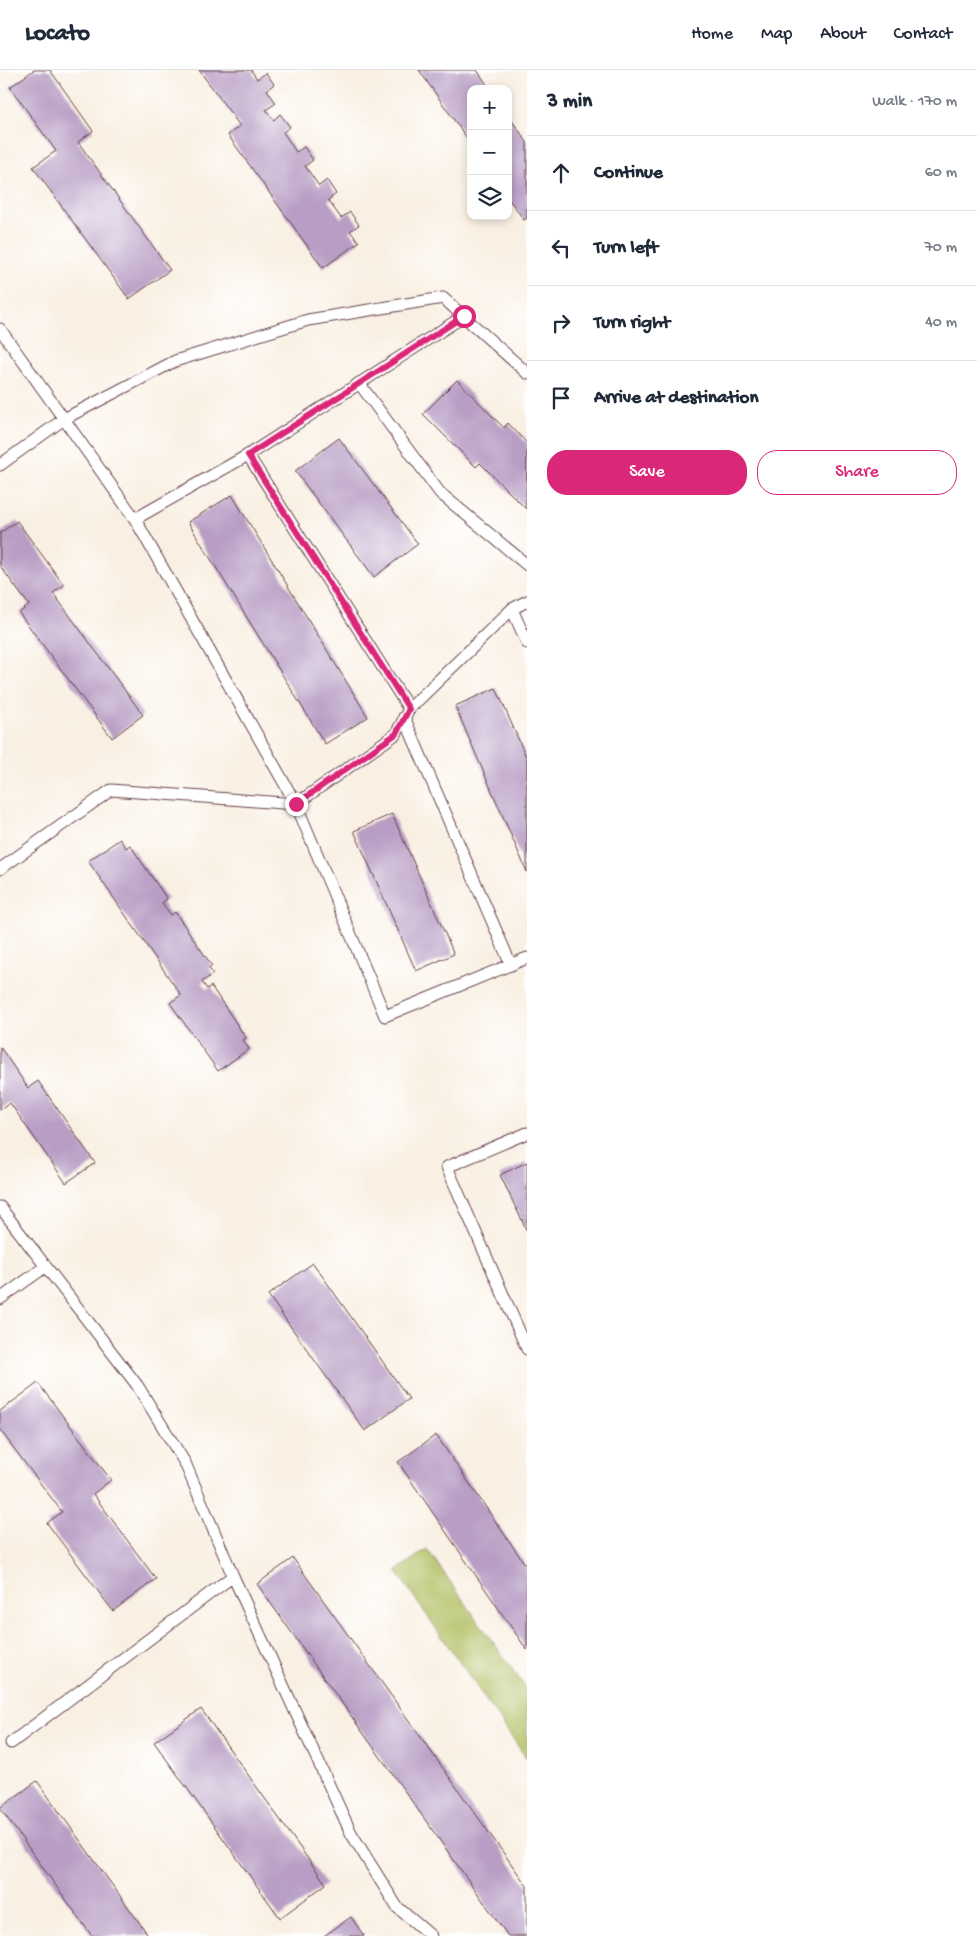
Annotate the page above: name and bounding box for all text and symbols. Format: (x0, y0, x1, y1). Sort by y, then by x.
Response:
text: Locato (25, 20, 90, 49)
text: Home (691, 24, 733, 45)
text: Map (761, 24, 792, 45)
text: About (820, 24, 866, 45)
text: Contact (894, 24, 952, 45)
map controls (467, 85, 512, 220)
button: + (467, 85, 512, 130)
text: 3 min (547, 90, 592, 115)
text: Walk · 170 m (872, 93, 957, 112)
button: − (467, 130, 512, 175)
icon: ahead (547, 159, 575, 187)
text: Continue (594, 162, 663, 185)
text: 60 m (925, 164, 957, 183)
button: layers (467, 175, 512, 220)
icon: left (547, 234, 575, 262)
text: Turn left (594, 237, 658, 260)
text: 70 m (924, 239, 957, 258)
route start (453, 305, 476, 328)
icon: right (547, 309, 575, 337)
text: Turn right (594, 312, 670, 335)
text: 40 m (925, 314, 957, 333)
icon: arrive (547, 384, 575, 412)
text: Arrive at destination (594, 387, 758, 410)
button: Save (547, 450, 747, 495)
button: Share (757, 450, 957, 495)
route end (285, 793, 308, 816)

